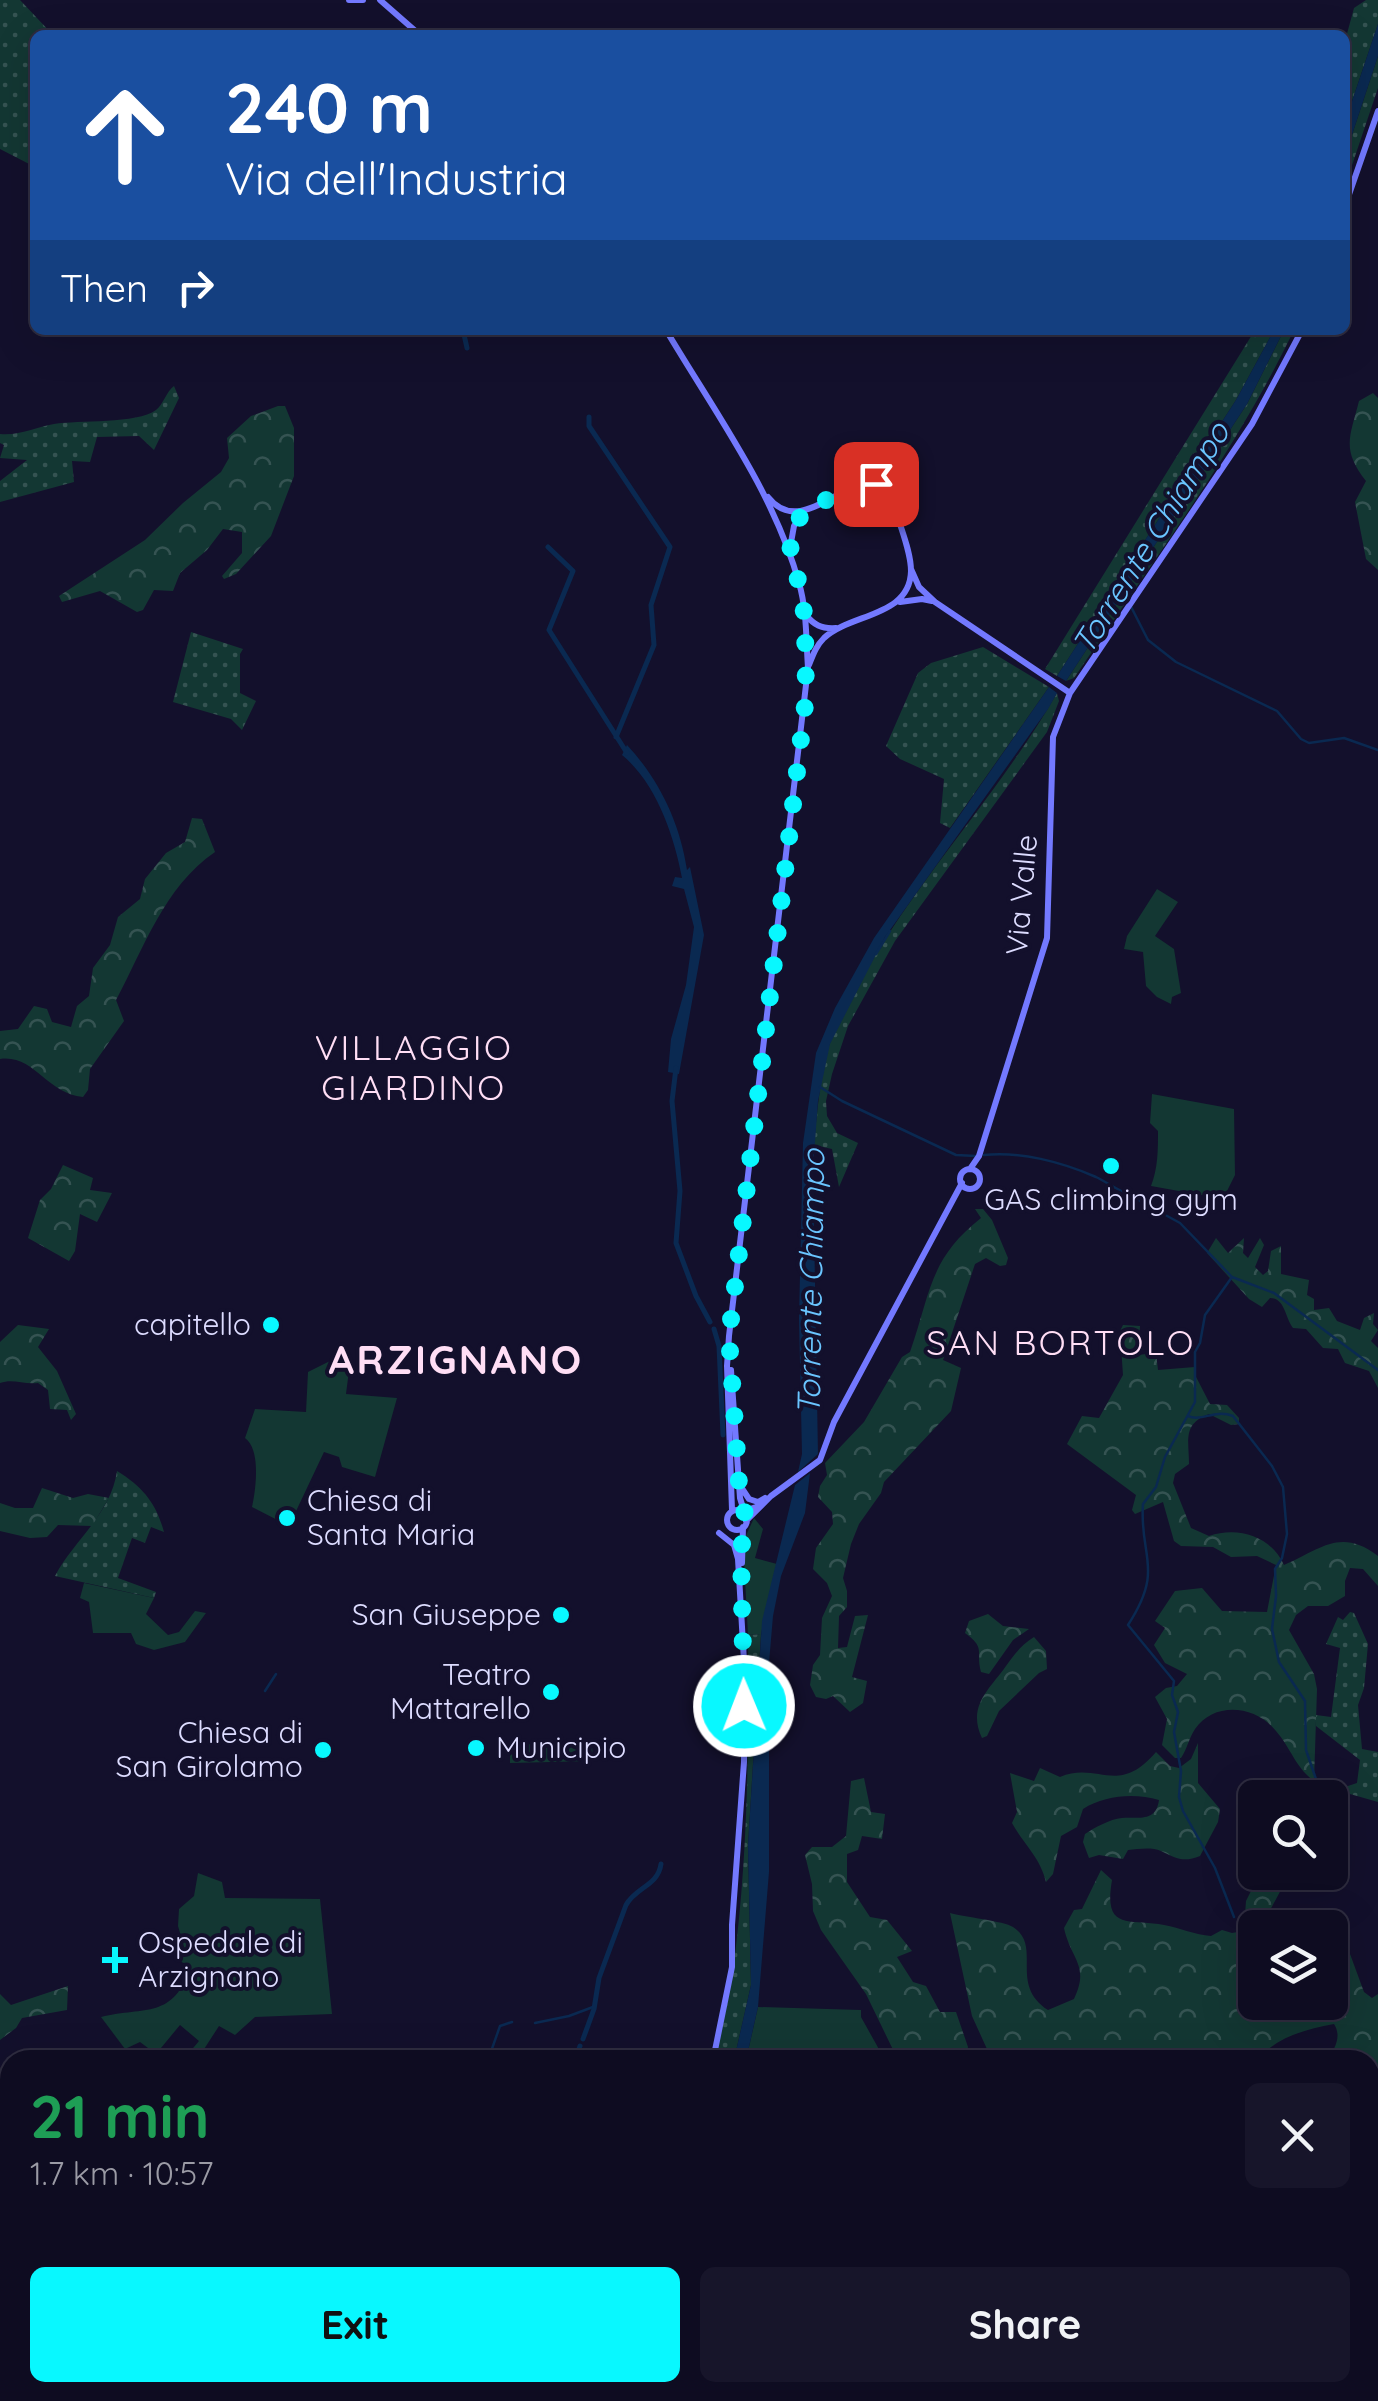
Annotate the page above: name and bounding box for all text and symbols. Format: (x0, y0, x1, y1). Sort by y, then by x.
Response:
text: 240 m (225, 63, 433, 151)
icon: ahead (60, 70, 190, 200)
text: Via dell'Industria (225, 150, 568, 206)
icon: right (168, 260, 223, 315)
text: Then (60, 264, 148, 312)
water label: Torrente Chiampo (1063, 413, 1238, 661)
pin (834, 442, 919, 527)
icon: arrive (849, 457, 904, 512)
street label: Via Valle (997, 833, 1045, 957)
district label: VILLAGGIO GIARDINO (315, 1025, 513, 1109)
water label: Torrente Chiampo (788, 1147, 832, 1415)
marker: GAS climbing gym (1100, 1155, 1122, 1177)
place label: GAS climbing gym (984, 1180, 1238, 1218)
place label: capitello (134, 1305, 251, 1343)
marker: capitello (260, 1314, 282, 1336)
district label: SAN BORTOLO (926, 1320, 1196, 1364)
district label: ARZIGNANO (328, 1334, 584, 1384)
place label: Chiesa di Santa Maria (307, 1481, 475, 1553)
marker: Chiesa di Santa Maria (276, 1507, 298, 1529)
place label: San Giuseppe (352, 1595, 541, 1633)
marker: San Giuseppe (550, 1604, 572, 1626)
position arrow (692, 1654, 796, 1758)
place label: Teatro Mattarello (390, 1655, 531, 1727)
marker: Teatro Mattarello (540, 1681, 562, 1703)
place label: Chiesa di San Girolamo (116, 1713, 303, 1785)
place label: Municipio (496, 1728, 626, 1766)
marker: Municipio (465, 1737, 487, 1759)
marker: Chiesa di San Girolamo (312, 1739, 334, 1761)
map controls (1238, 1780, 1348, 2020)
button: search (1238, 1780, 1348, 1890)
button: layers (1238, 1910, 1348, 2020)
place label: Ospedale di Arzignano (138, 1923, 303, 1995)
marker: Ospedale di Arzignano (102, 1947, 128, 1973)
text: 21 min (30, 2078, 210, 2153)
button: close (1245, 2083, 1350, 2188)
text: 1.7 km · 10:57 (30, 2153, 214, 2193)
button: Exit (30, 2267, 680, 2382)
button: Share (700, 2267, 1350, 2382)

